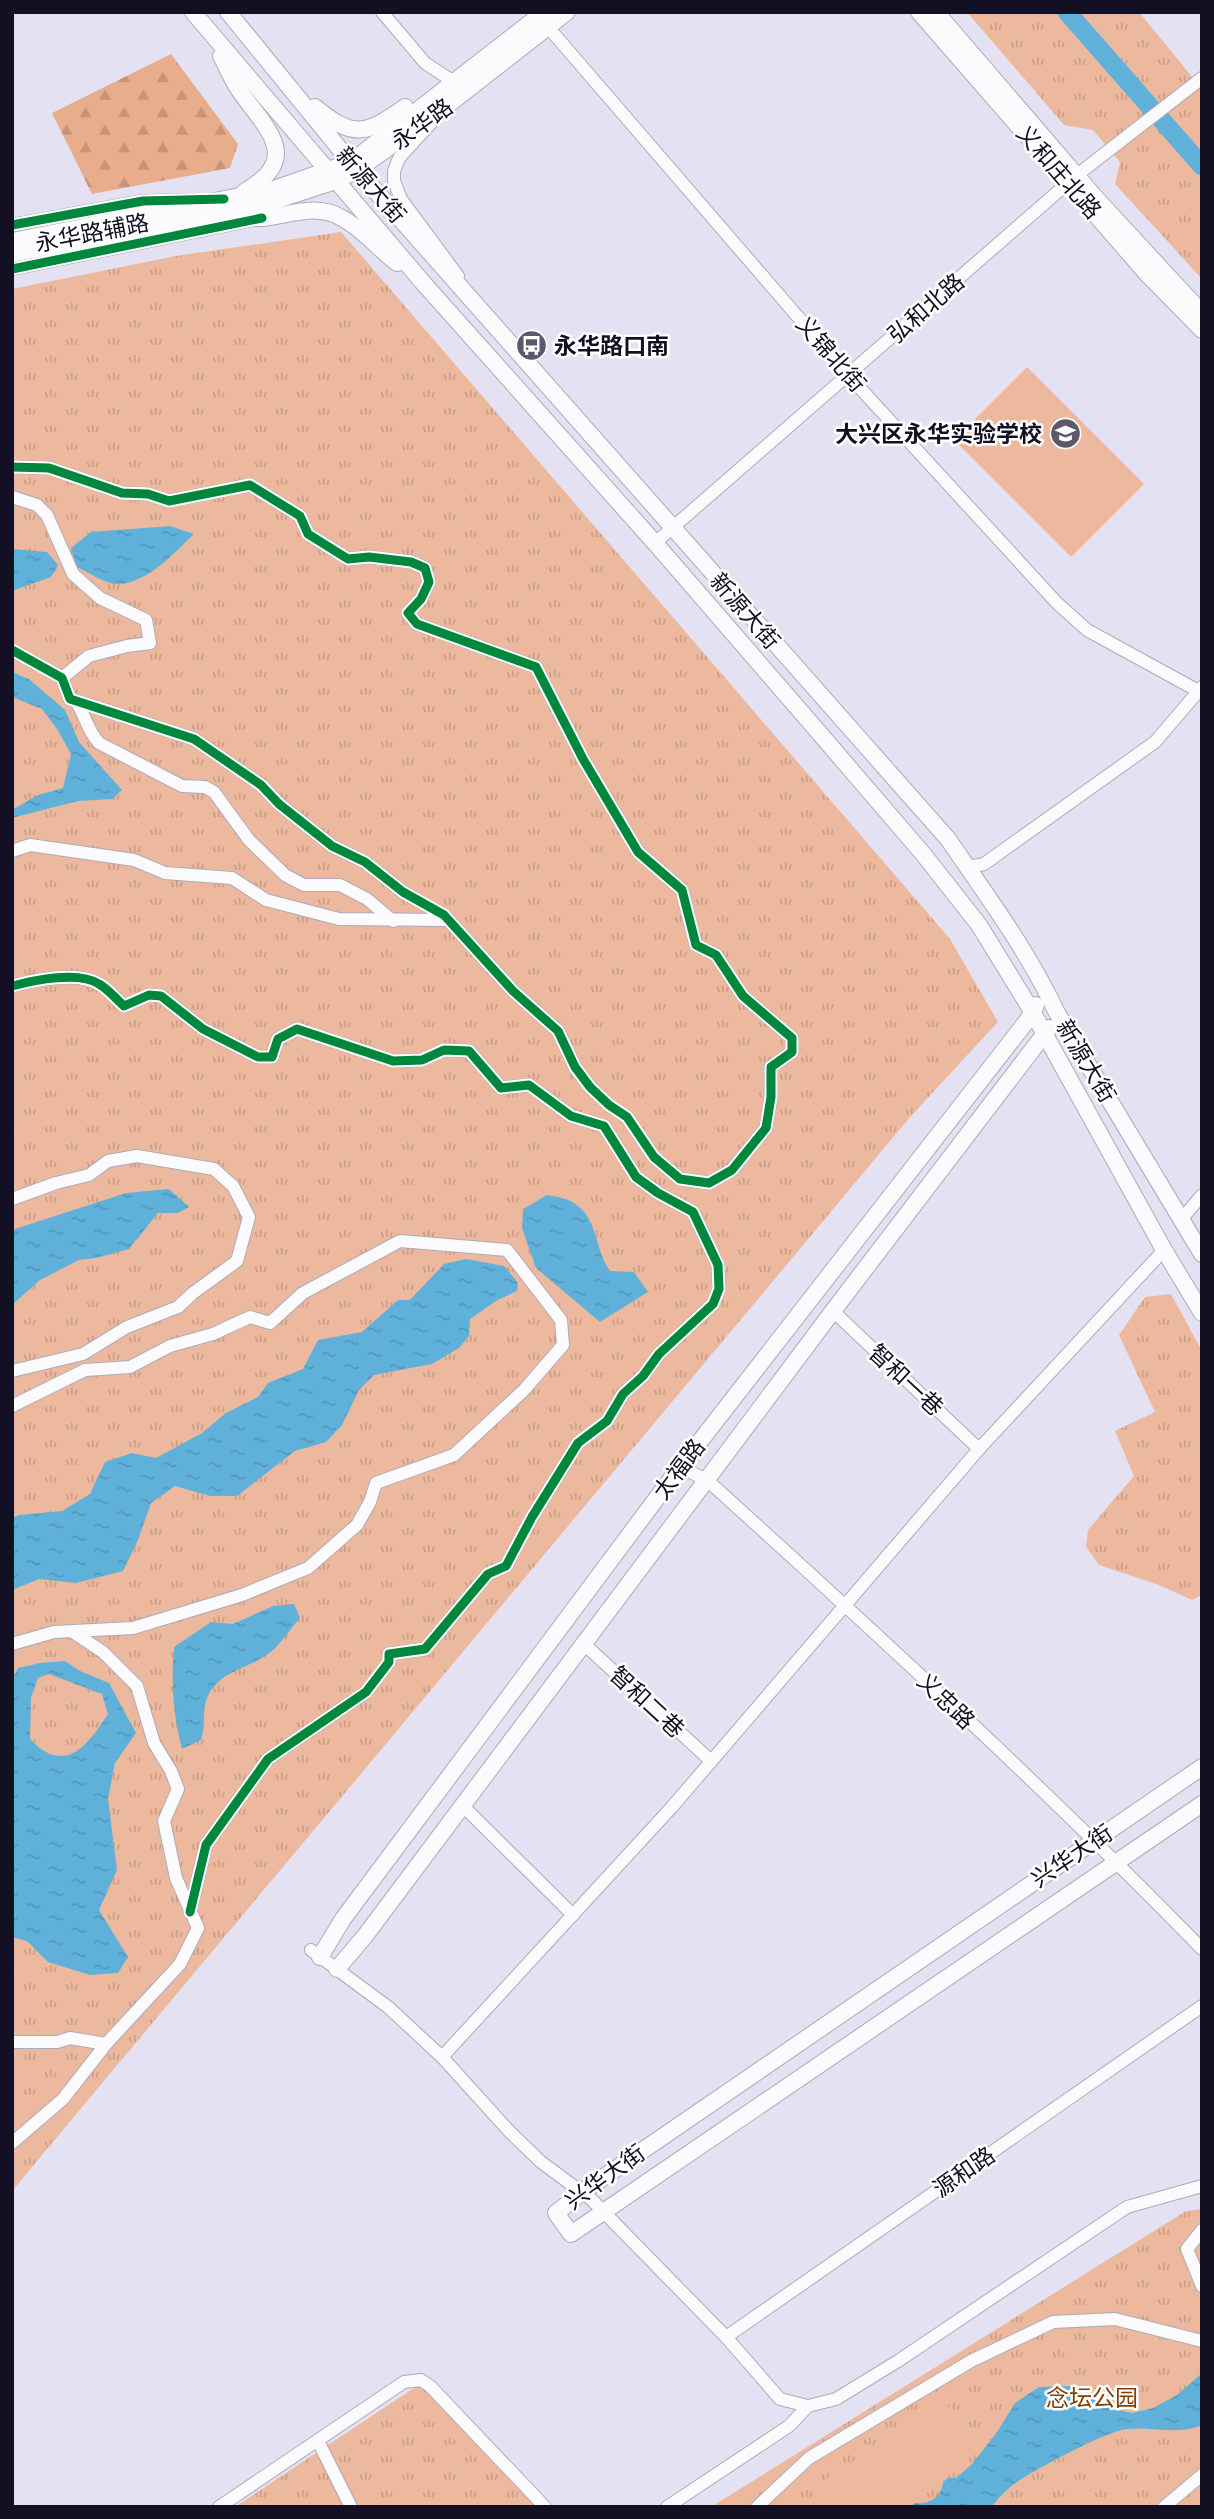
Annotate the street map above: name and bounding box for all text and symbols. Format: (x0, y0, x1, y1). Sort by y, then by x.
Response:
street label: 永华路 (385, 92, 459, 157)
street label: 义和庄北路 (1009, 119, 1108, 226)
street label: 新源大街 (329, 140, 412, 230)
street label: 永华路辅路 (33, 207, 151, 260)
street label: 弘和北路 (881, 267, 971, 350)
street label: 义锦北街 (789, 309, 872, 399)
bus stop icon: 永华路口南 (514, 329, 548, 363)
place label: 永华路口南 (554, 331, 669, 362)
school or university icon: 大兴区永华实验学校 (1048, 417, 1082, 451)
place label: 大兴区永华实验学校 (835, 419, 1042, 450)
street label: 新源大街 (703, 566, 786, 656)
street label: 新源大街 (1049, 1014, 1123, 1109)
street label: 智和一巷 (861, 1338, 950, 1423)
street label: 太福路 (646, 1432, 713, 1506)
street label: 智和二巷 (602, 1660, 691, 1745)
street label: 义忠路 (910, 1666, 981, 1736)
street label: 兴华大街 (1025, 1818, 1119, 1895)
street label: 兴华大街 (559, 2138, 652, 2217)
street label: 源和路 (927, 2140, 1001, 2205)
park label: 念坛公园 (1046, 2383, 1138, 2414)

